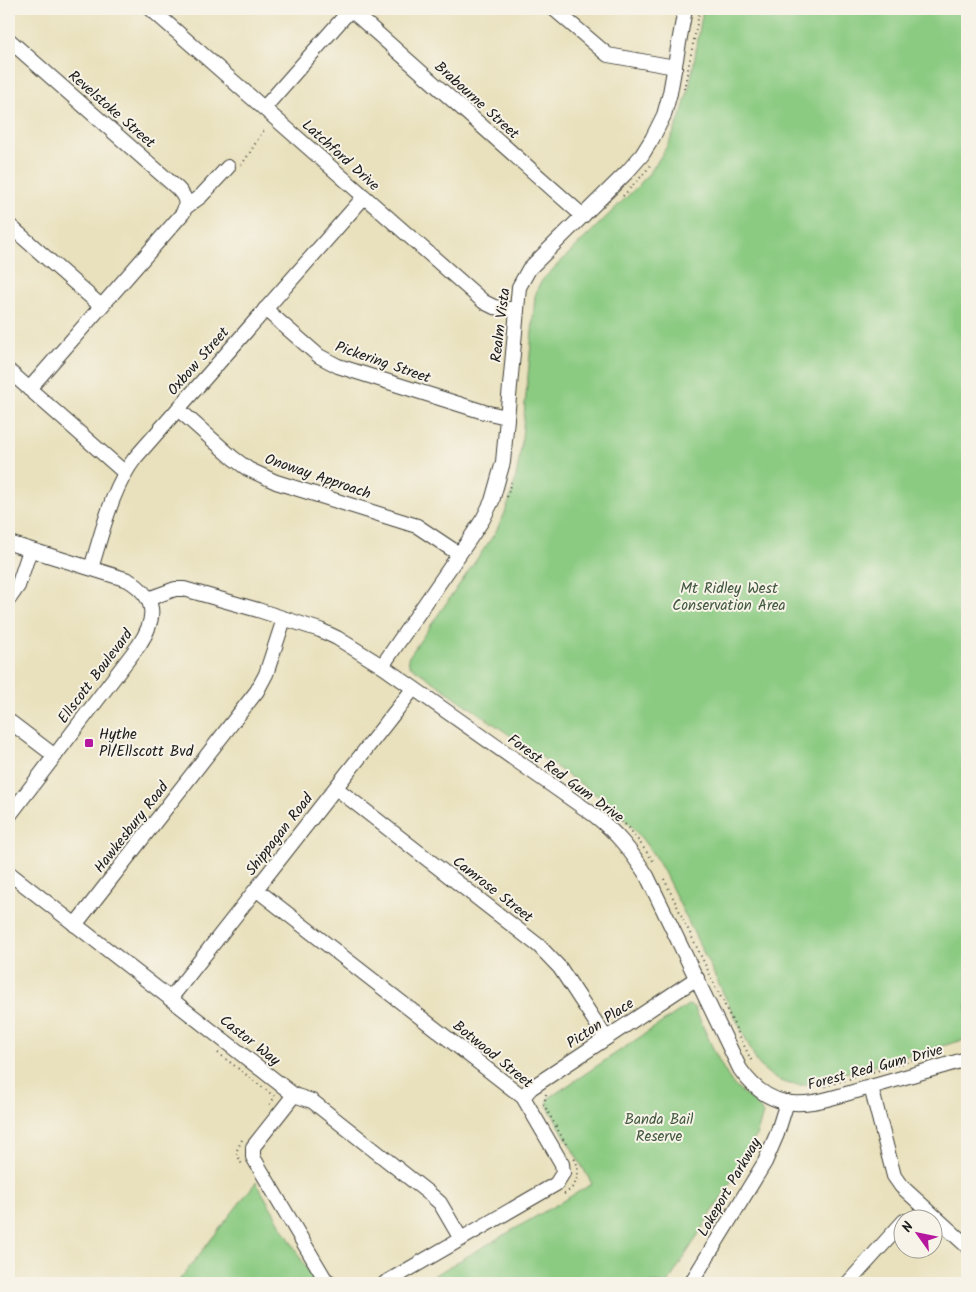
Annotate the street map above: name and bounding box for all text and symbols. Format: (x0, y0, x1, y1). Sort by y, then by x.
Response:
street label: Brabourne Street (428, 56, 524, 146)
street label: Revelstoke Street (62, 65, 161, 155)
street label: Latchford Drive (296, 114, 385, 198)
street label: Realm Vista (485, 286, 517, 364)
street label: Oxbow Street (162, 322, 236, 401)
street label: Pickering Street (332, 335, 434, 391)
street label: Onoway Approach (261, 448, 374, 506)
park label: Mt Ridley West Conservation Area (672, 577, 786, 618)
street label: Ellscott Boulevard (52, 624, 140, 729)
place label: Hythe Pl/Ellscott Bvd (99, 723, 194, 764)
street label: Forest Red Gum Drive (502, 728, 629, 830)
marker: Hythe Pl/Ellscott Bvd (83, 737, 95, 749)
street label: Hawkesbury Road (88, 776, 176, 879)
street label: Shippagan Road (240, 788, 320, 881)
street label: Camrose Street (447, 850, 538, 929)
street label: Picton Place (562, 992, 640, 1055)
street label: Castor Way (214, 1009, 286, 1073)
street label: Botwood Street (447, 1015, 538, 1095)
street label: Forest Red Gum Drive (805, 1038, 946, 1098)
park label: Banda Bail Reserve (625, 1108, 694, 1149)
street label: Lokeport Parkway (692, 1133, 768, 1242)
north arrow (894, 1210, 944, 1260)
text: N (896, 1218, 920, 1237)

